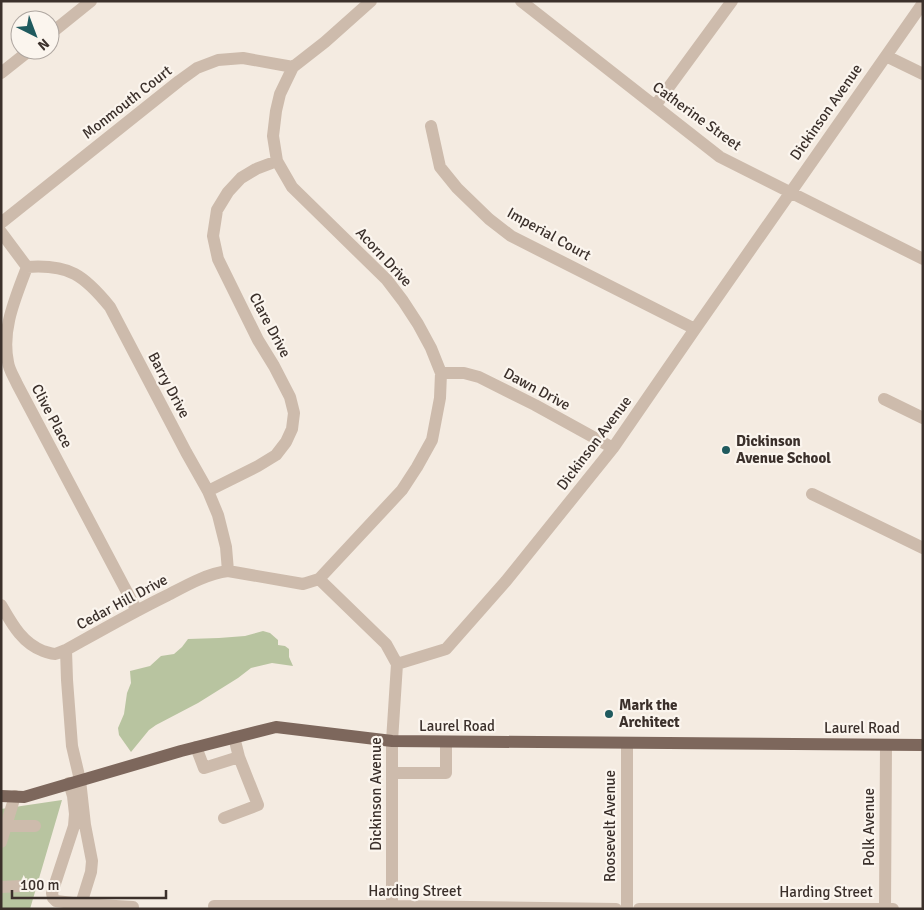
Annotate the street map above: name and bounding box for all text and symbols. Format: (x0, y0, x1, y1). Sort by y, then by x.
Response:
north arrow (10, 10, 60, 60)
text: N (34, 35, 53, 54)
street label: Dickinson Avenue (786, 60, 866, 164)
street label: Monmouth Court (79, 61, 175, 143)
street label: Catherine Street (649, 78, 745, 154)
street label: Imperial Court (504, 204, 594, 264)
street label: Acorn Drive (352, 224, 416, 290)
street label: Clare Drive (245, 290, 295, 360)
street label: Barry Drive (144, 349, 194, 421)
street label: Dawn Drive (501, 364, 573, 414)
street label: Clive Place (28, 381, 76, 451)
street label: Dickinson Avenue (553, 392, 635, 494)
place label: Dickinson Avenue School (736, 432, 831, 467)
marker: Dickinson Avenue School (720, 444, 732, 456)
street label: Cedar Hill Drive (73, 570, 171, 634)
place label: Mark the Architect (619, 696, 680, 731)
marker: Mark the Architect (603, 708, 615, 720)
street label: Laurel Road (419, 717, 495, 735)
street label: Laurel Road (824, 719, 900, 737)
street label: Dickinson Avenue (367, 737, 385, 851)
street label: Roosevelt Avenue (601, 770, 619, 882)
street label: Polk Avenue (860, 788, 878, 866)
scale bar (12, 868, 166, 900)
text: 100 m (20, 876, 60, 894)
street label: Harding Street (368, 882, 462, 900)
street label: Harding Street (779, 883, 873, 901)

